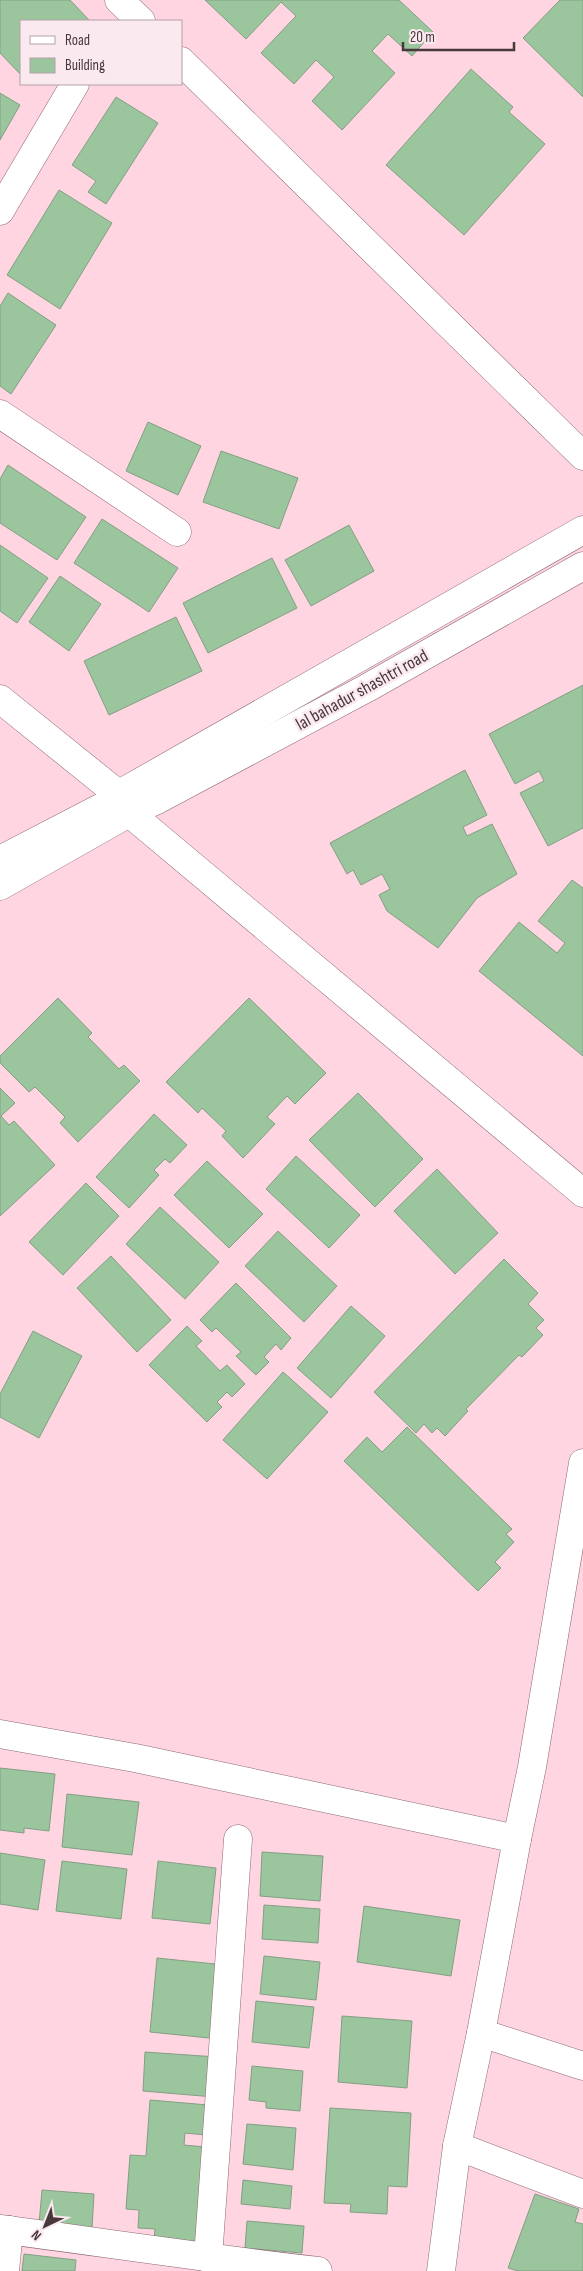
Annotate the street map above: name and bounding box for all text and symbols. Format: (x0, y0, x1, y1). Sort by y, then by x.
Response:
legend (20, 20, 182, 85)
scale bar (403, 20, 514, 52)
text: 20 m (410, 28, 435, 47)
text: Road (65, 31, 90, 50)
text: Building (65, 56, 105, 75)
street label: lal bahadur shashtri road (292, 645, 432, 735)
north arrow (20, 2201, 70, 2251)
text: N (28, 2226, 45, 2244)

